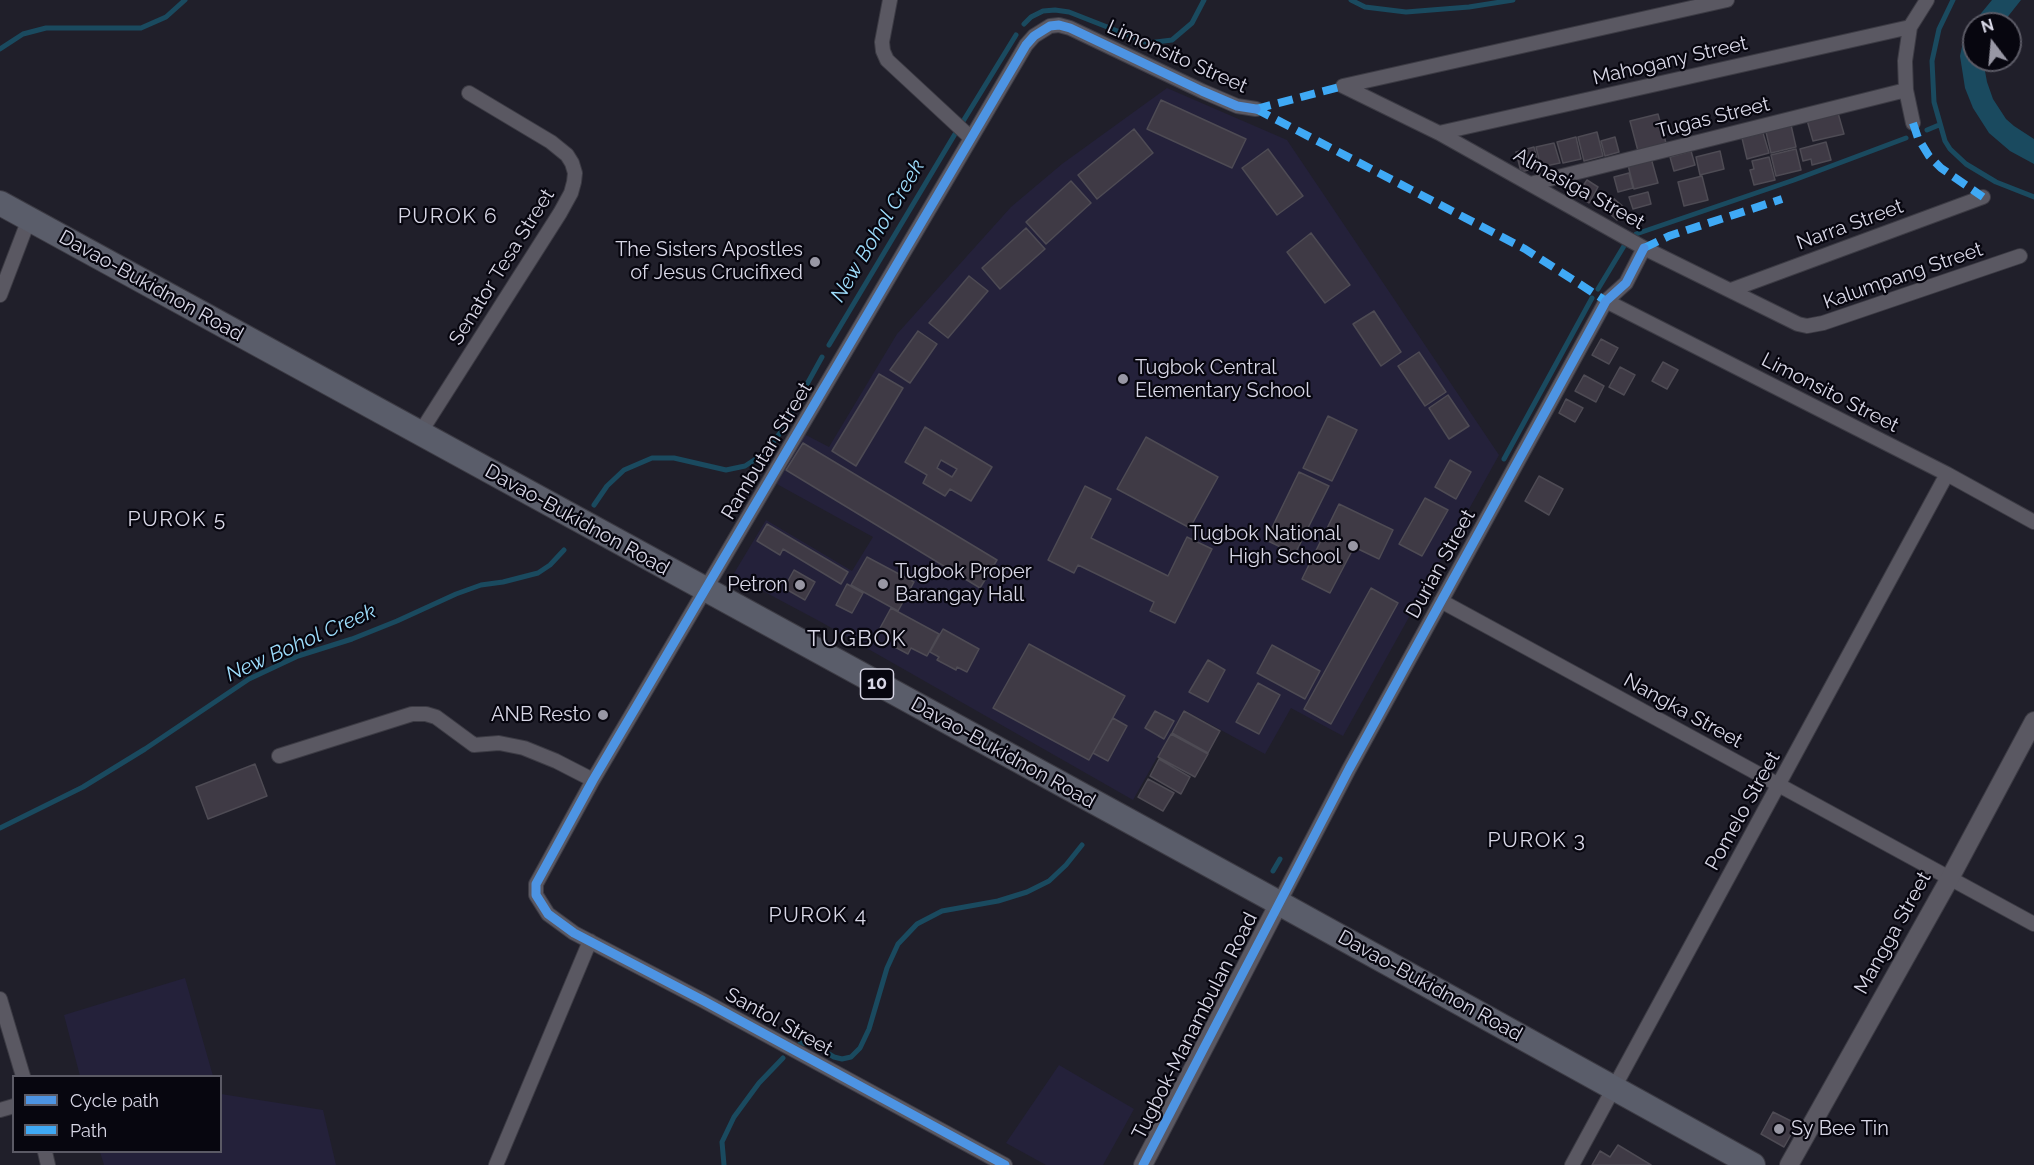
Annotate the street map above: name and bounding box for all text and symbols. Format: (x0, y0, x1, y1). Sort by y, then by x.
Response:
north arrow (1962, 12, 2022, 72)
street label: Limonsito Street (1103, 15, 1251, 99)
text: N (1979, 15, 1996, 37)
street label: Mahogany Street (1590, 32, 1750, 90)
street label: Tugas Street (1654, 92, 1772, 144)
street label: Almasiga Street (1509, 143, 1649, 235)
water label: New Bohol Creek (826, 155, 930, 307)
street label: Senator Tesa Street (444, 184, 560, 350)
street label: Narra Street (1793, 195, 1907, 255)
district label: PUROK 6 (398, 204, 498, 230)
street label: Davao-Bukidnon Road (55, 225, 247, 347)
street label: Kalumpang Street (1820, 237, 1986, 315)
place label: The Sisters Apostles of Jesus Crucifixed (615, 238, 803, 285)
marker: The Sisters Apostles of Jesus Crucifixed (808, 255, 822, 269)
street label: Limonsito Street (1757, 348, 1903, 438)
place label: Tugbok Central Elementary School (1135, 356, 1311, 403)
marker: Tugbok Central Elementary School (1116, 372, 1130, 386)
street label: Rambutan Street (716, 378, 818, 524)
street label: Davao-Bukidnon Road (481, 459, 673, 581)
street label: Durian Street (1401, 505, 1481, 623)
district label: PUROK 5 (127, 507, 227, 533)
place label: Tugbok National High School (1189, 522, 1341, 569)
marker: Tugbok National High School (1346, 539, 1360, 553)
place label: Tugbok Proper Barangay Hall (895, 560, 1032, 607)
place label: Petron (727, 573, 788, 597)
marker: Tugbok Proper Barangay Hall (876, 577, 890, 591)
marker: Petron (793, 578, 807, 592)
water label: New Bohol Creek (222, 599, 380, 687)
district label: TUGBOK (807, 626, 907, 652)
street label: Nangka Street (1619, 668, 1747, 754)
road number: 10 (860, 669, 894, 699)
street label: Davao-Bukidnon Road (907, 692, 1099, 814)
place label: ANB Resto (491, 703, 591, 727)
marker: ANB Resto (596, 708, 610, 722)
street label: Pomelo Street (1700, 747, 1786, 875)
district label: PUROK 3 (1488, 828, 1586, 854)
street label: Mangga Street (1849, 868, 1937, 998)
district label: PUROK 4 (768, 903, 868, 929)
street label: Tugbok-Manambulan Road (1127, 908, 1263, 1144)
street label: Davao-Bukidnon Road (1334, 925, 1526, 1047)
street label: Santol Street (721, 983, 837, 1061)
legend (12, 1075, 222, 1153)
text: Cycle path (70, 1090, 159, 1111)
place label: Sy Bee Tin (1791, 1117, 1889, 1141)
text: Path (70, 1120, 107, 1141)
marker: Sy Bee Tin (1772, 1122, 1786, 1136)

